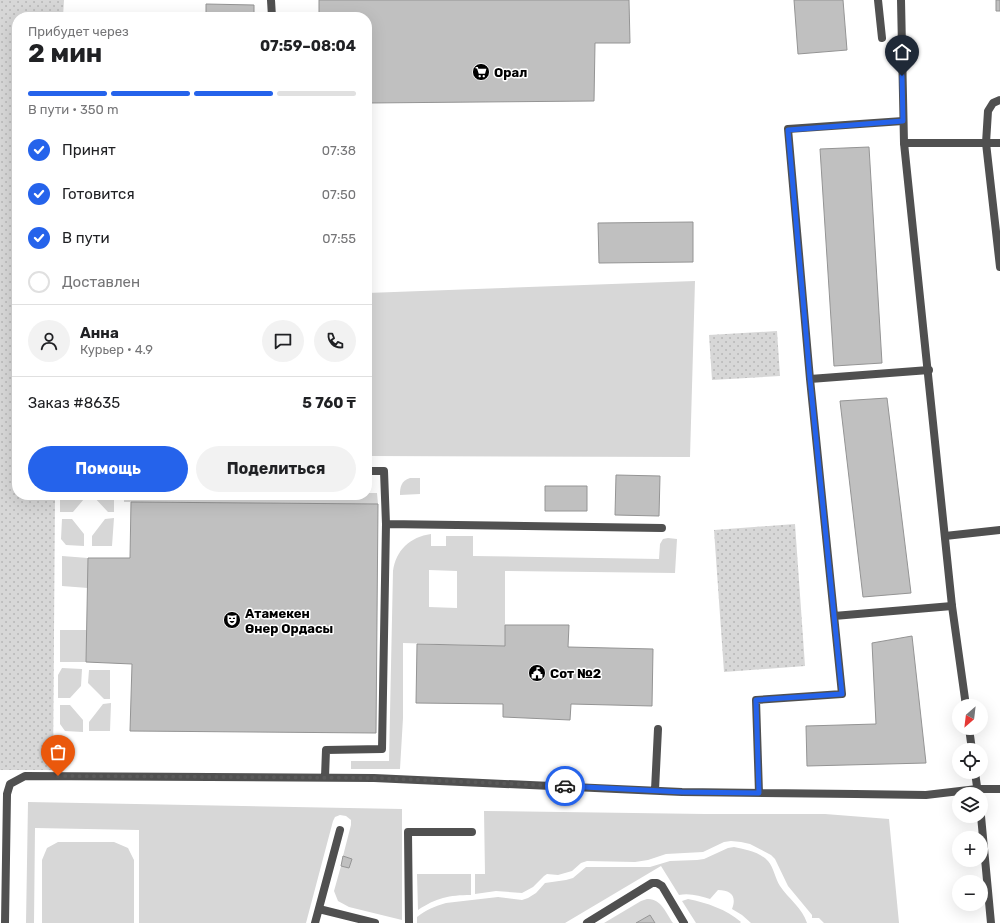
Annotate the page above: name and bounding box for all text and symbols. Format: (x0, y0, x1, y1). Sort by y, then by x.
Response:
text: Прибудет через (28, 24, 129, 39)
pin (885, 35, 919, 76)
text: 07:59–08:04 (260, 37, 356, 55)
text: 2 мин (28, 38, 102, 69)
icon: home (891, 41, 913, 63)
supermarket icon: Орал (471, 62, 491, 82)
place label: Орал (494, 65, 527, 80)
text: В пути · 350 m (28, 102, 118, 117)
icon: check (28, 139, 50, 161)
text: Принят (62, 141, 116, 159)
text: 07:38 (322, 143, 356, 158)
icon: check (28, 183, 50, 205)
text: Готовится (62, 185, 135, 203)
text: 07:50 (322, 187, 356, 202)
icon: check (28, 227, 50, 249)
text: В пути (62, 229, 110, 247)
text: 07:55 (322, 231, 356, 246)
text: Доставлен (62, 273, 140, 291)
button: person (28, 320, 70, 362)
button: chat (262, 320, 304, 362)
button: phone (314, 320, 356, 362)
text: Анна (80, 324, 119, 342)
text: Курьер · 4.9 (80, 342, 153, 357)
text: Заказ #8635 (28, 394, 120, 412)
text: 5 760 ₸ (302, 394, 356, 412)
button: Помощь (28, 446, 188, 492)
button: Поделиться (196, 446, 356, 492)
place label: Атамекен Өнер Ордасы (245, 606, 333, 636)
theatre icon: Атамекен Өнер Ордасы (222, 610, 242, 630)
public building icon: Сот №2 (527, 663, 547, 683)
place label: Сот №2 (550, 666, 601, 681)
north arrow (952, 699, 988, 735)
map controls (952, 699, 988, 911)
pin (41, 735, 75, 776)
icon: bag (47, 741, 69, 763)
button: locate (952, 743, 988, 779)
courier (545, 766, 585, 806)
icon: car (554, 775, 576, 797)
button: layers (952, 787, 988, 823)
button: + (952, 831, 988, 867)
button: − (952, 875, 988, 911)

